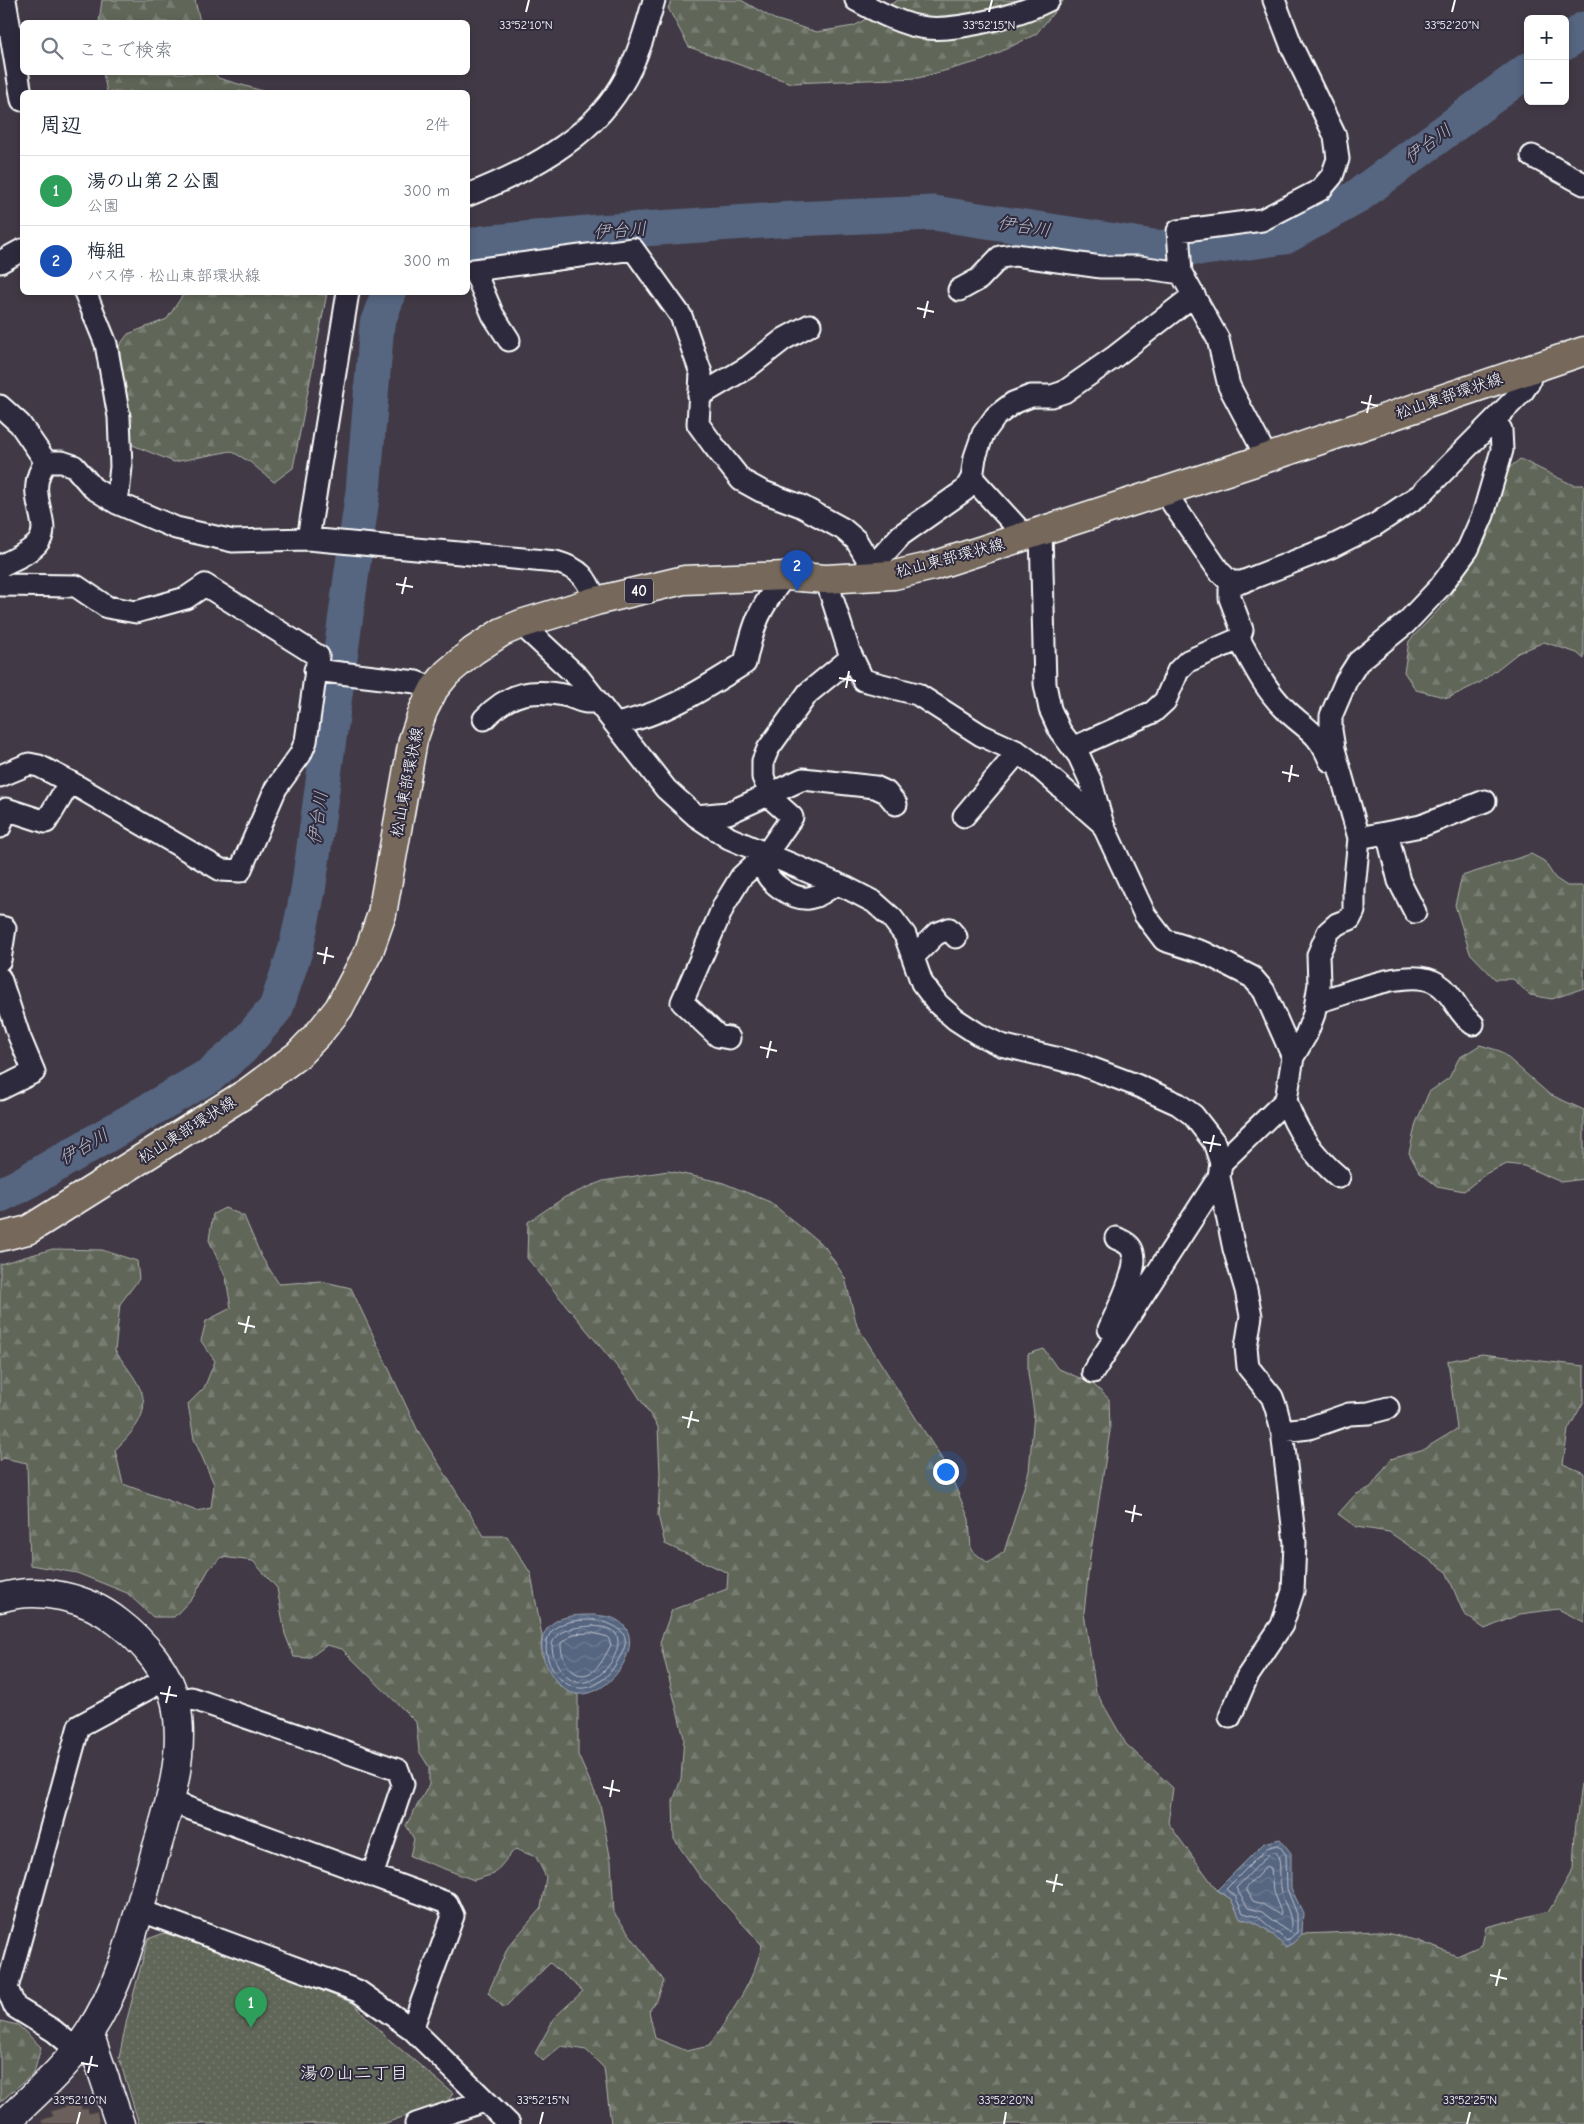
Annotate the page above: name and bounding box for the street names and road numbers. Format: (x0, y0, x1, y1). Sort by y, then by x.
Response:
street label: 松山東部環状線 (1393, 369, 1505, 423)
street label: 松山東部環状線 (894, 535, 1006, 581)
road number: 40 (625, 578, 653, 604)
street label: 松山東部環状線 (387, 725, 427, 839)
street label: 松山東部環状線 (135, 1093, 239, 1167)

